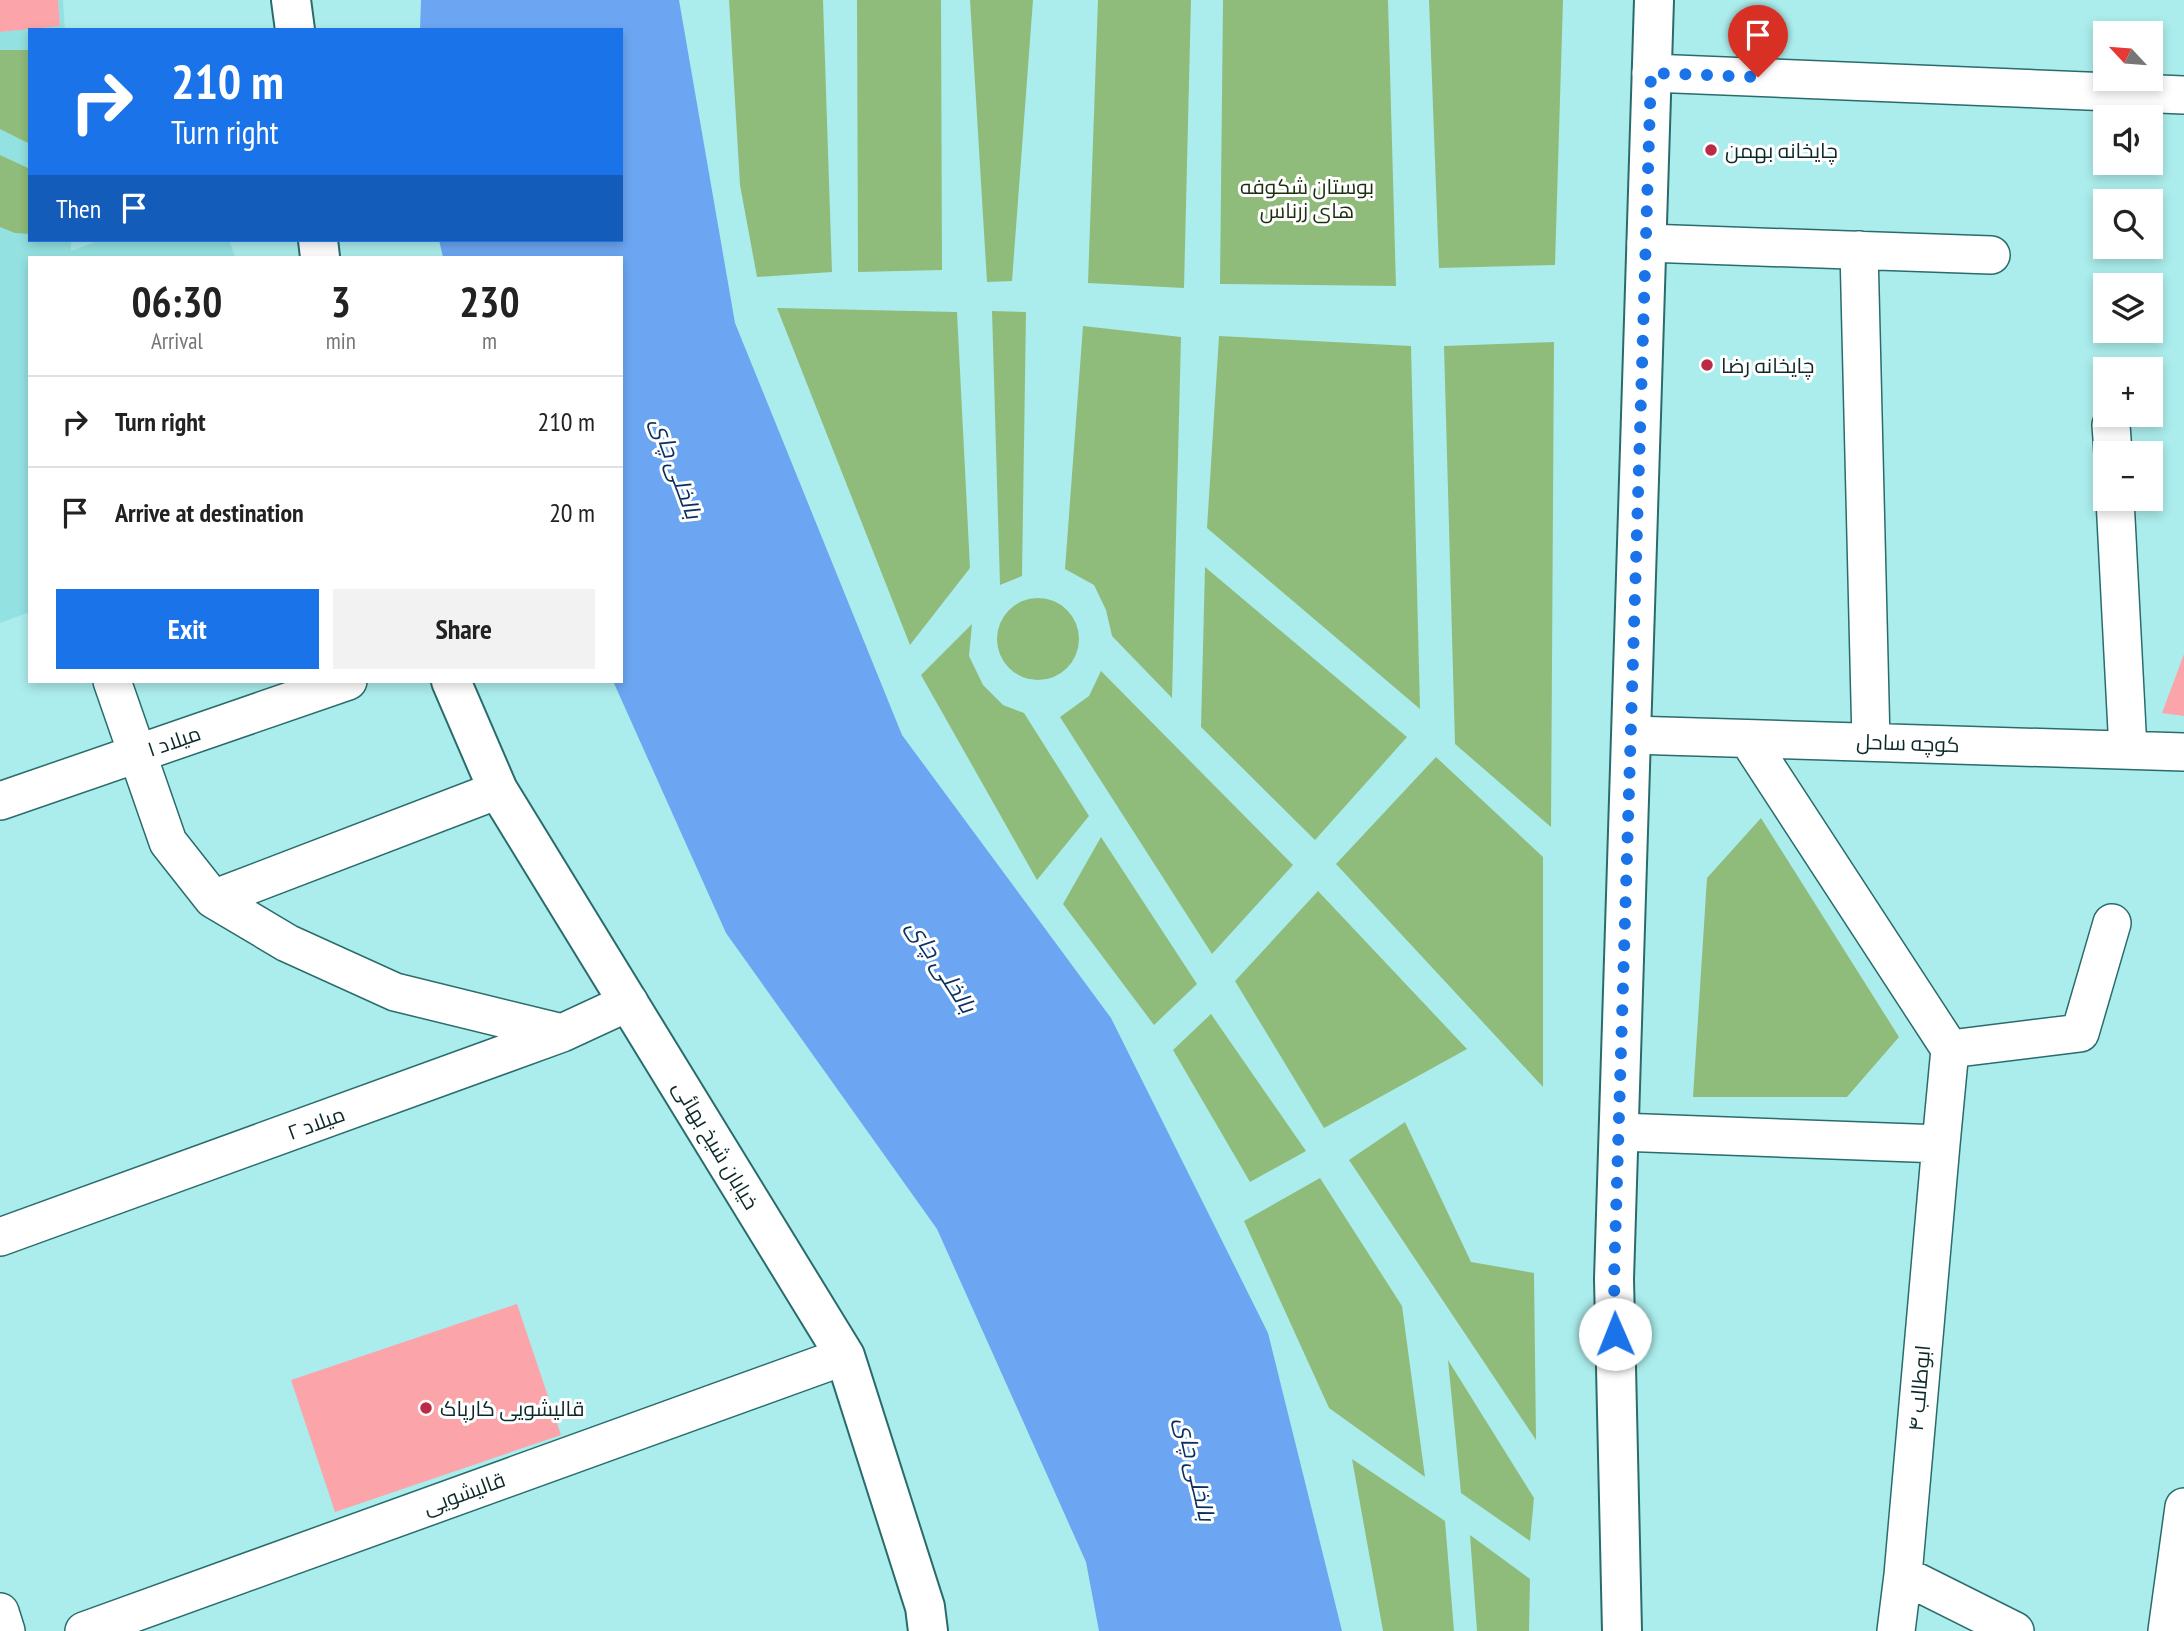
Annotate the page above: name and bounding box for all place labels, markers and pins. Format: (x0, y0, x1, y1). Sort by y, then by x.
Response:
pin (1728, 5, 1788, 77)
place label: چایخانه بهمن (1725, 137, 1838, 165)
marker: چایخانه بهمن (1703, 142, 1719, 158)
place label: چایخانه رضا (1721, 352, 1814, 380)
marker: چایخانه رضا (1699, 357, 1715, 373)
place label: قالیشویی کارپاک (440, 1395, 585, 1423)
marker: قالیشویی کارپاک (418, 1400, 434, 1416)

